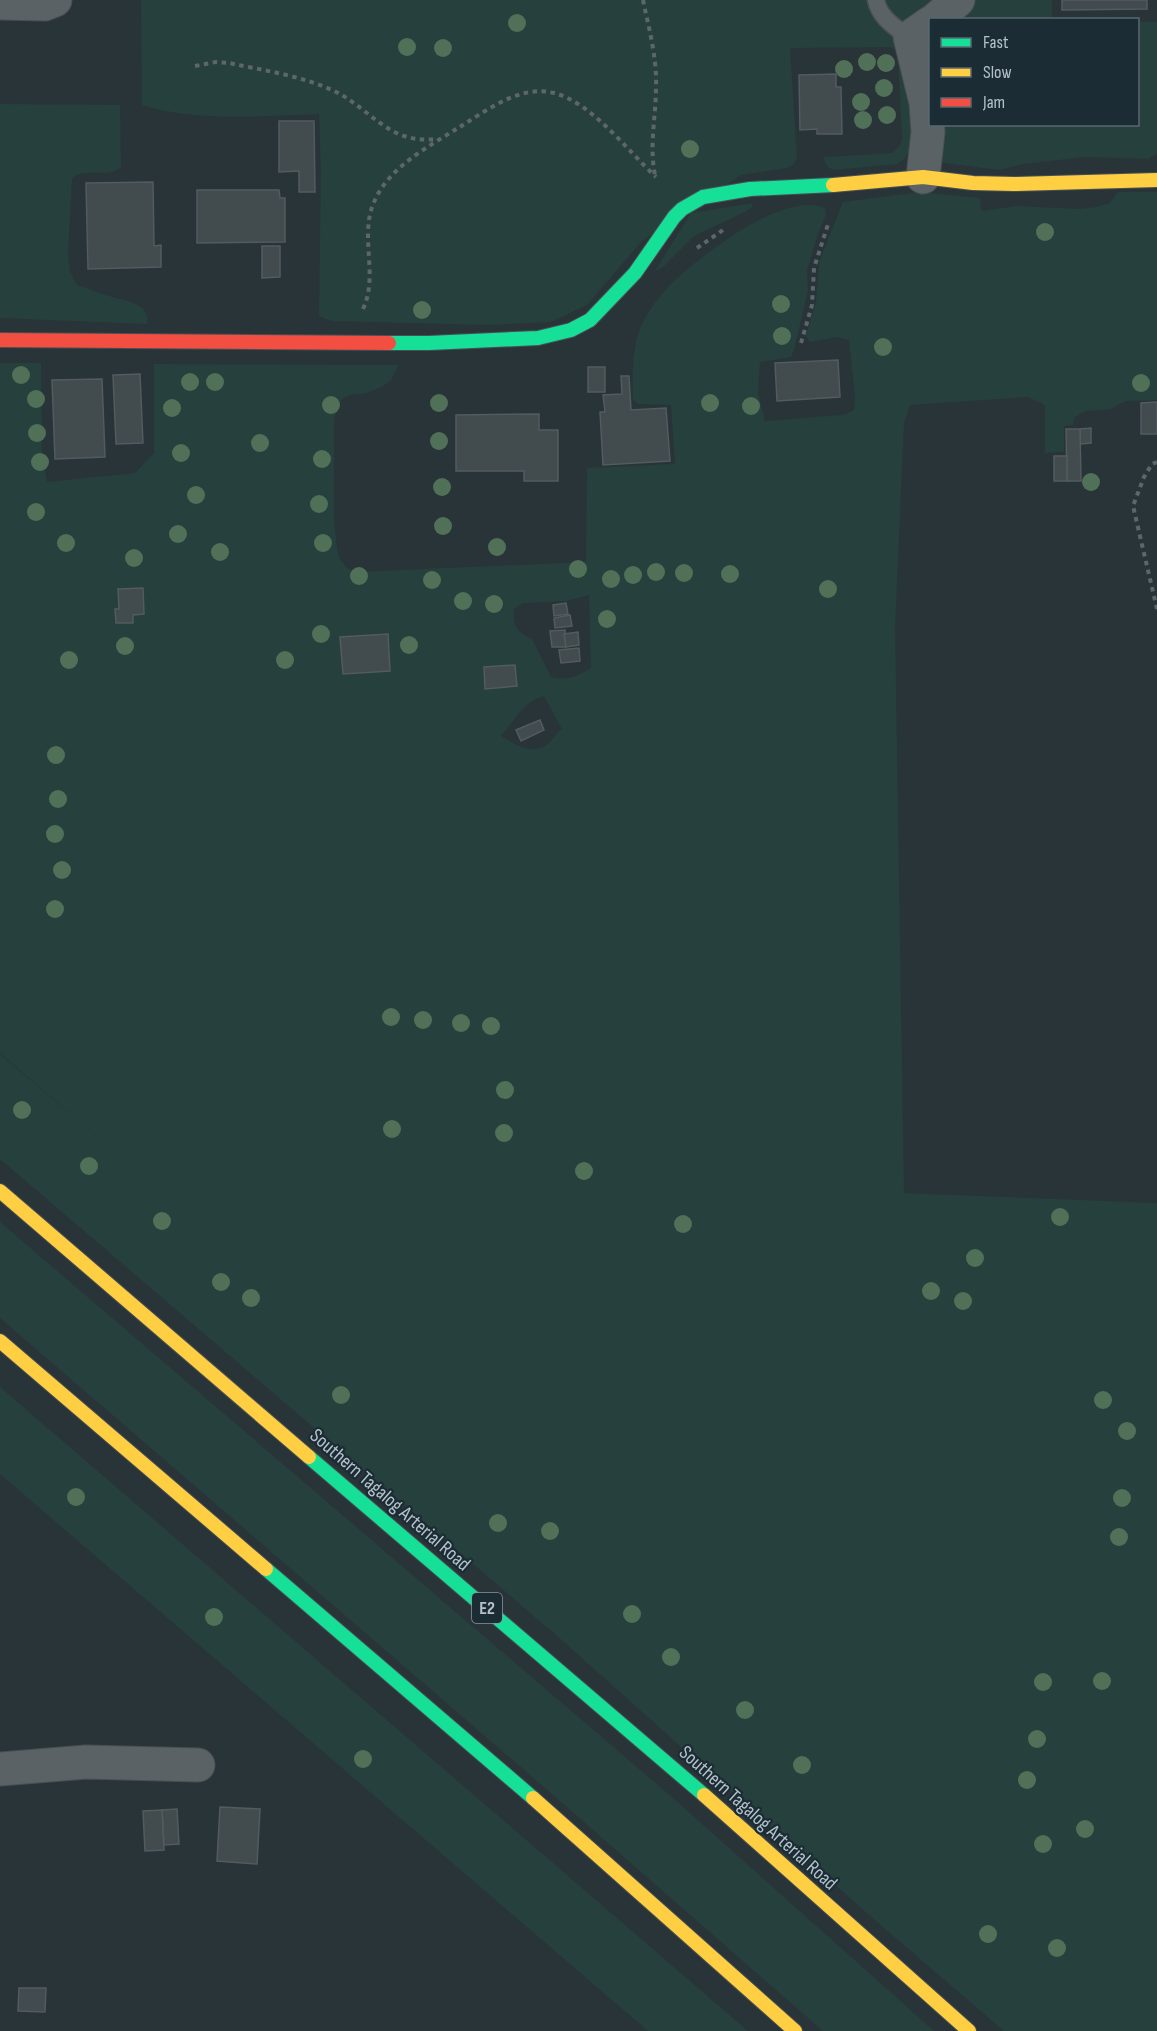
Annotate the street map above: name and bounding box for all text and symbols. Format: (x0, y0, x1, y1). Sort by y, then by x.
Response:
legend (929, 18, 1139, 126)
text: Fast (983, 32, 1009, 53)
text: Slow (983, 62, 1012, 83)
text: Jam (982, 92, 1005, 113)
street label: Southern Tagalog Arterial Road (305, 1424, 475, 1576)
road number: E2 (472, 1593, 502, 1623)
street label: Southern Tagalog Arterial Road (674, 1741, 842, 1895)

